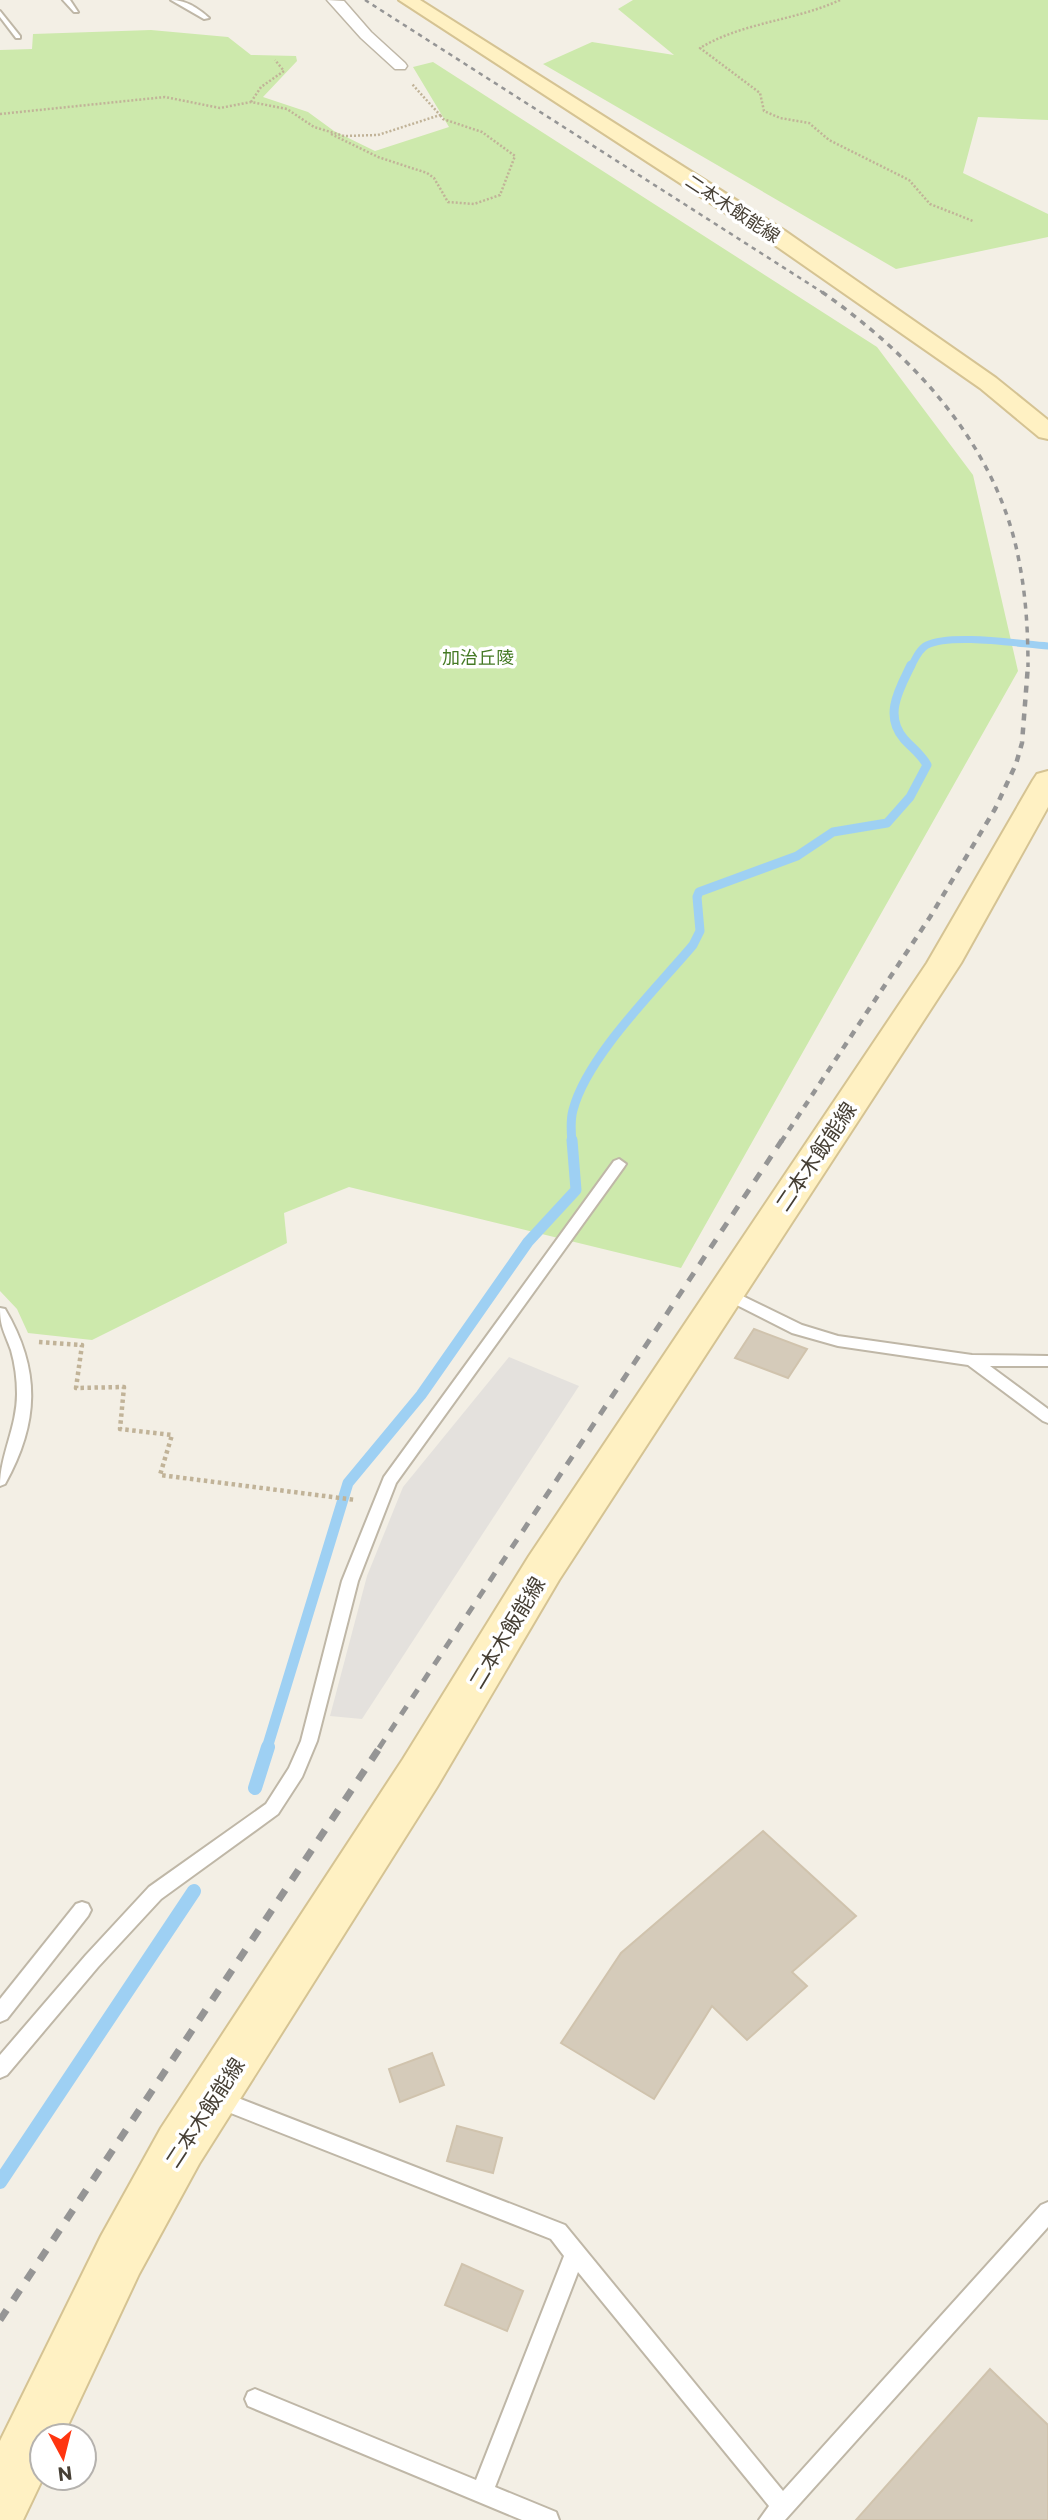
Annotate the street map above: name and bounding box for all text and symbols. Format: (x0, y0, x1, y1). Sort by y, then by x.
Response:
street label: 二本木飯能線 (682, 169, 784, 247)
park label: 加治丘陵 (442, 646, 514, 668)
street label: 二本木飯能線 (769, 1097, 861, 1215)
street label: 二本木飯能線 (463, 1572, 549, 1692)
street label: 二本木飯能線 (159, 2052, 249, 2172)
north arrow (28, 2422, 98, 2492)
text: N (57, 2462, 74, 2487)

